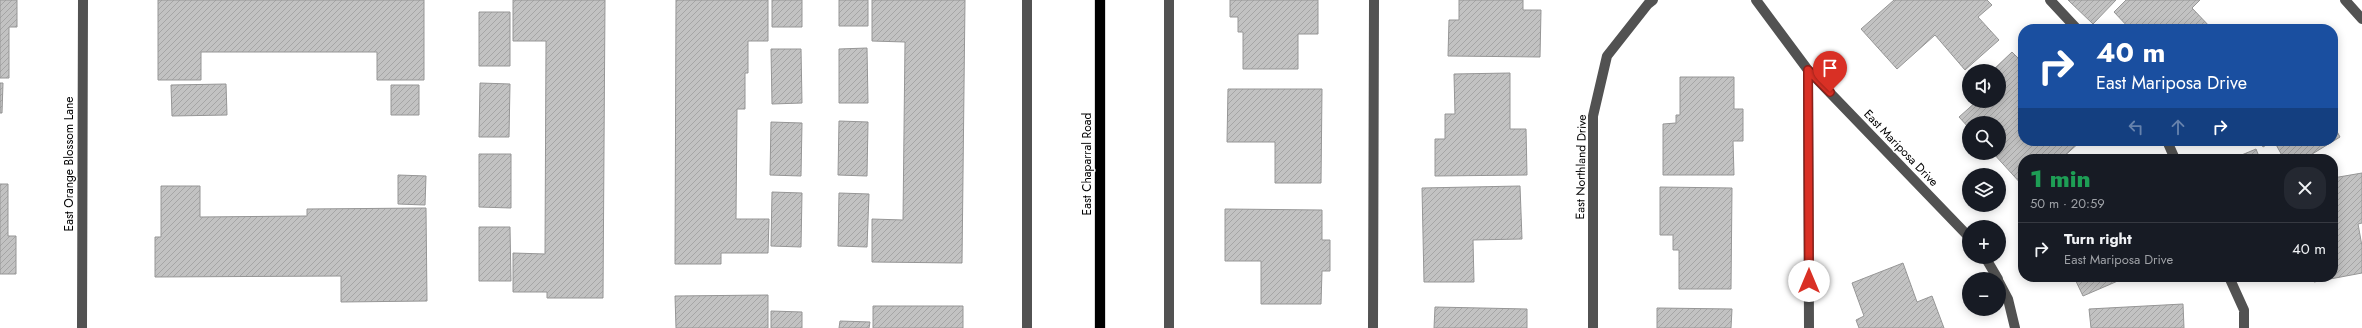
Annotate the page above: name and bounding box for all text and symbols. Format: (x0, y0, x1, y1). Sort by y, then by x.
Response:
text: 40 m (2096, 32, 2165, 73)
icon: right (2030, 40, 2082, 92)
pin (1813, 51, 1847, 92)
icon: arrive (1819, 57, 1841, 79)
map controls (1962, 64, 2006, 316)
button: sound (1962, 64, 2006, 108)
text: East Mariposa Drive (2096, 70, 2247, 96)
street label: East Orange Blossom Lane (60, 97, 78, 231)
street label: East Mariposa Drive (1860, 106, 1942, 190)
street label: East Chaparral Road (1078, 113, 1096, 215)
street label: East Northland Drive (1571, 114, 1591, 220)
button: search (1962, 116, 2006, 160)
icon: left (2125, 116, 2147, 138)
icon: ahead (2167, 116, 2189, 138)
icon: right (2209, 116, 2231, 138)
text: 1 min (2030, 161, 2091, 196)
button: close (2284, 167, 2326, 209)
button: layers (1962, 168, 2006, 212)
text: 50 m · 20:59 (2030, 194, 2105, 213)
button: + (1962, 220, 2006, 264)
text: Turn right (2064, 228, 2132, 250)
icon: right (2030, 238, 2052, 260)
text: 40 m (2292, 238, 2326, 260)
text: East Mariposa Drive (2064, 250, 2173, 269)
position arrow (1788, 260, 1830, 302)
button: − (1962, 272, 2006, 316)

